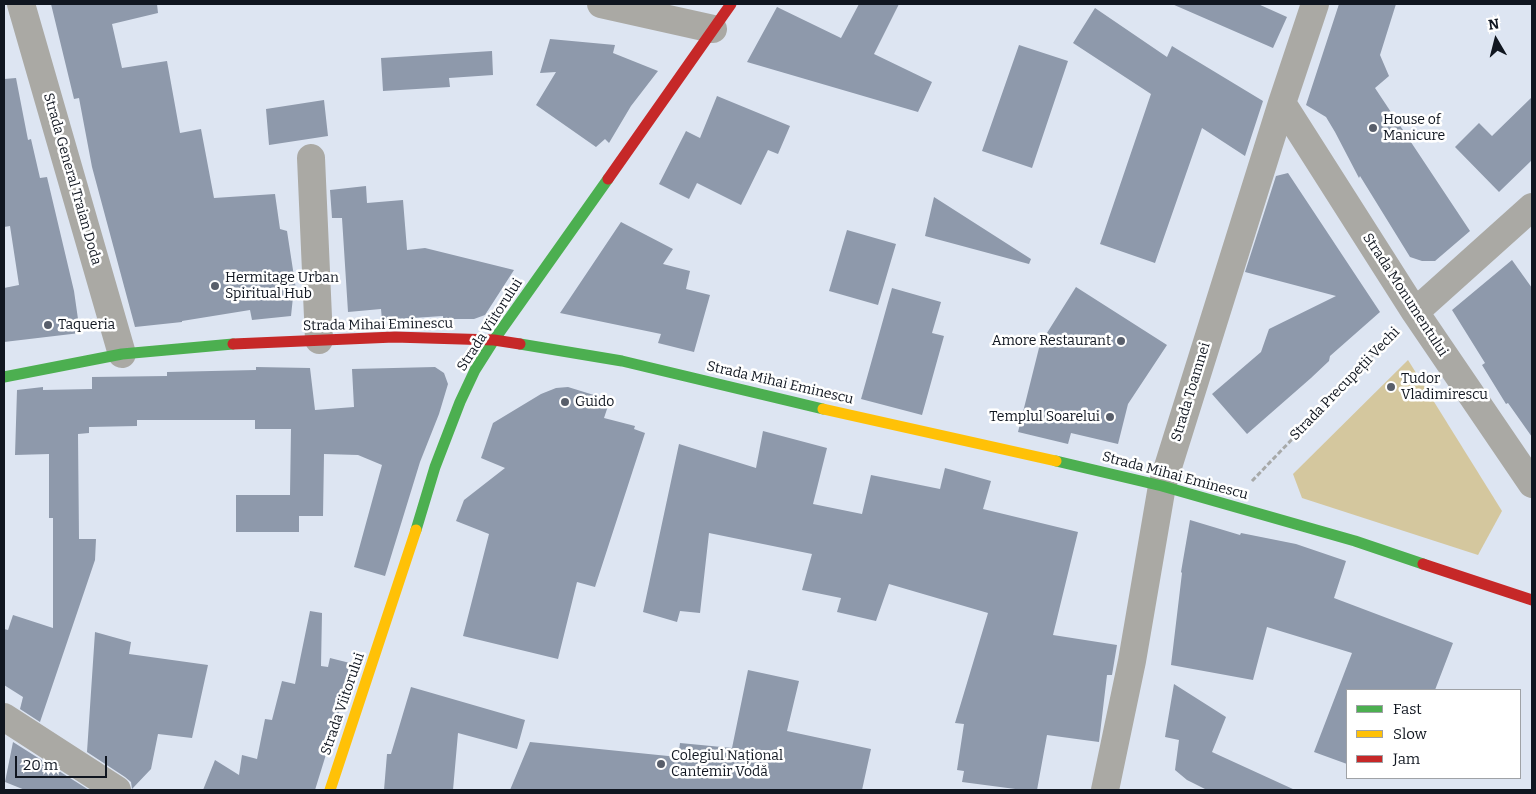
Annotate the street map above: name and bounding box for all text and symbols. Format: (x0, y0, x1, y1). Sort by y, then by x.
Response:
north arrow (1471, 15, 1521, 65)
text: N (1487, 15, 1500, 34)
street label: Strada General Traian Doda (39, 91, 105, 267)
place label: House of Manicure (1383, 112, 1445, 144)
marker: House of Manicure (1367, 122, 1379, 134)
street label: Strada Monumentului (1359, 230, 1451, 360)
place label: Hermitage Urban Spiritual Hub (225, 270, 339, 302)
street label: Strada Viitorului (454, 275, 526, 375)
marker: Hermitage Urban Spiritual Hub (209, 280, 221, 292)
street label: Strada Mihai Eminescu (303, 315, 453, 335)
place label: Taqueria (58, 317, 115, 333)
marker: Taqueria (42, 319, 54, 331)
street label: Strada Precupeții Vechi (1287, 324, 1403, 444)
place label: Amore Restaurant (992, 333, 1111, 349)
marker: Amore Restaurant (1115, 335, 1127, 347)
street label: Strada Toamnei (1168, 341, 1214, 443)
street label: Strada Mihai Eminescu (705, 358, 855, 408)
place label: Tudor Vladimirescu (1401, 371, 1488, 404)
marker: Tudor Vladimirescu (1385, 381, 1397, 393)
place label: Guido (575, 394, 614, 410)
marker: Guido (559, 396, 571, 408)
place label: Templul Soarelui (989, 409, 1100, 425)
marker: Templul Soarelui (1104, 411, 1116, 423)
street label: Strada Mihai Eminescu (1100, 448, 1250, 504)
street label: Strada Viitorului (318, 651, 368, 757)
legend (1346, 689, 1521, 779)
text: Fast (1393, 700, 1422, 718)
text: Slow (1393, 725, 1427, 743)
scale bar (18, 746, 110, 778)
place label: Colegiul Național Cantemir Vodă (671, 748, 783, 780)
text: Jam (1393, 750, 1420, 768)
text: 20 m (23, 756, 58, 774)
marker: Colegiul Național Cantemir Vodă (655, 758, 667, 770)

